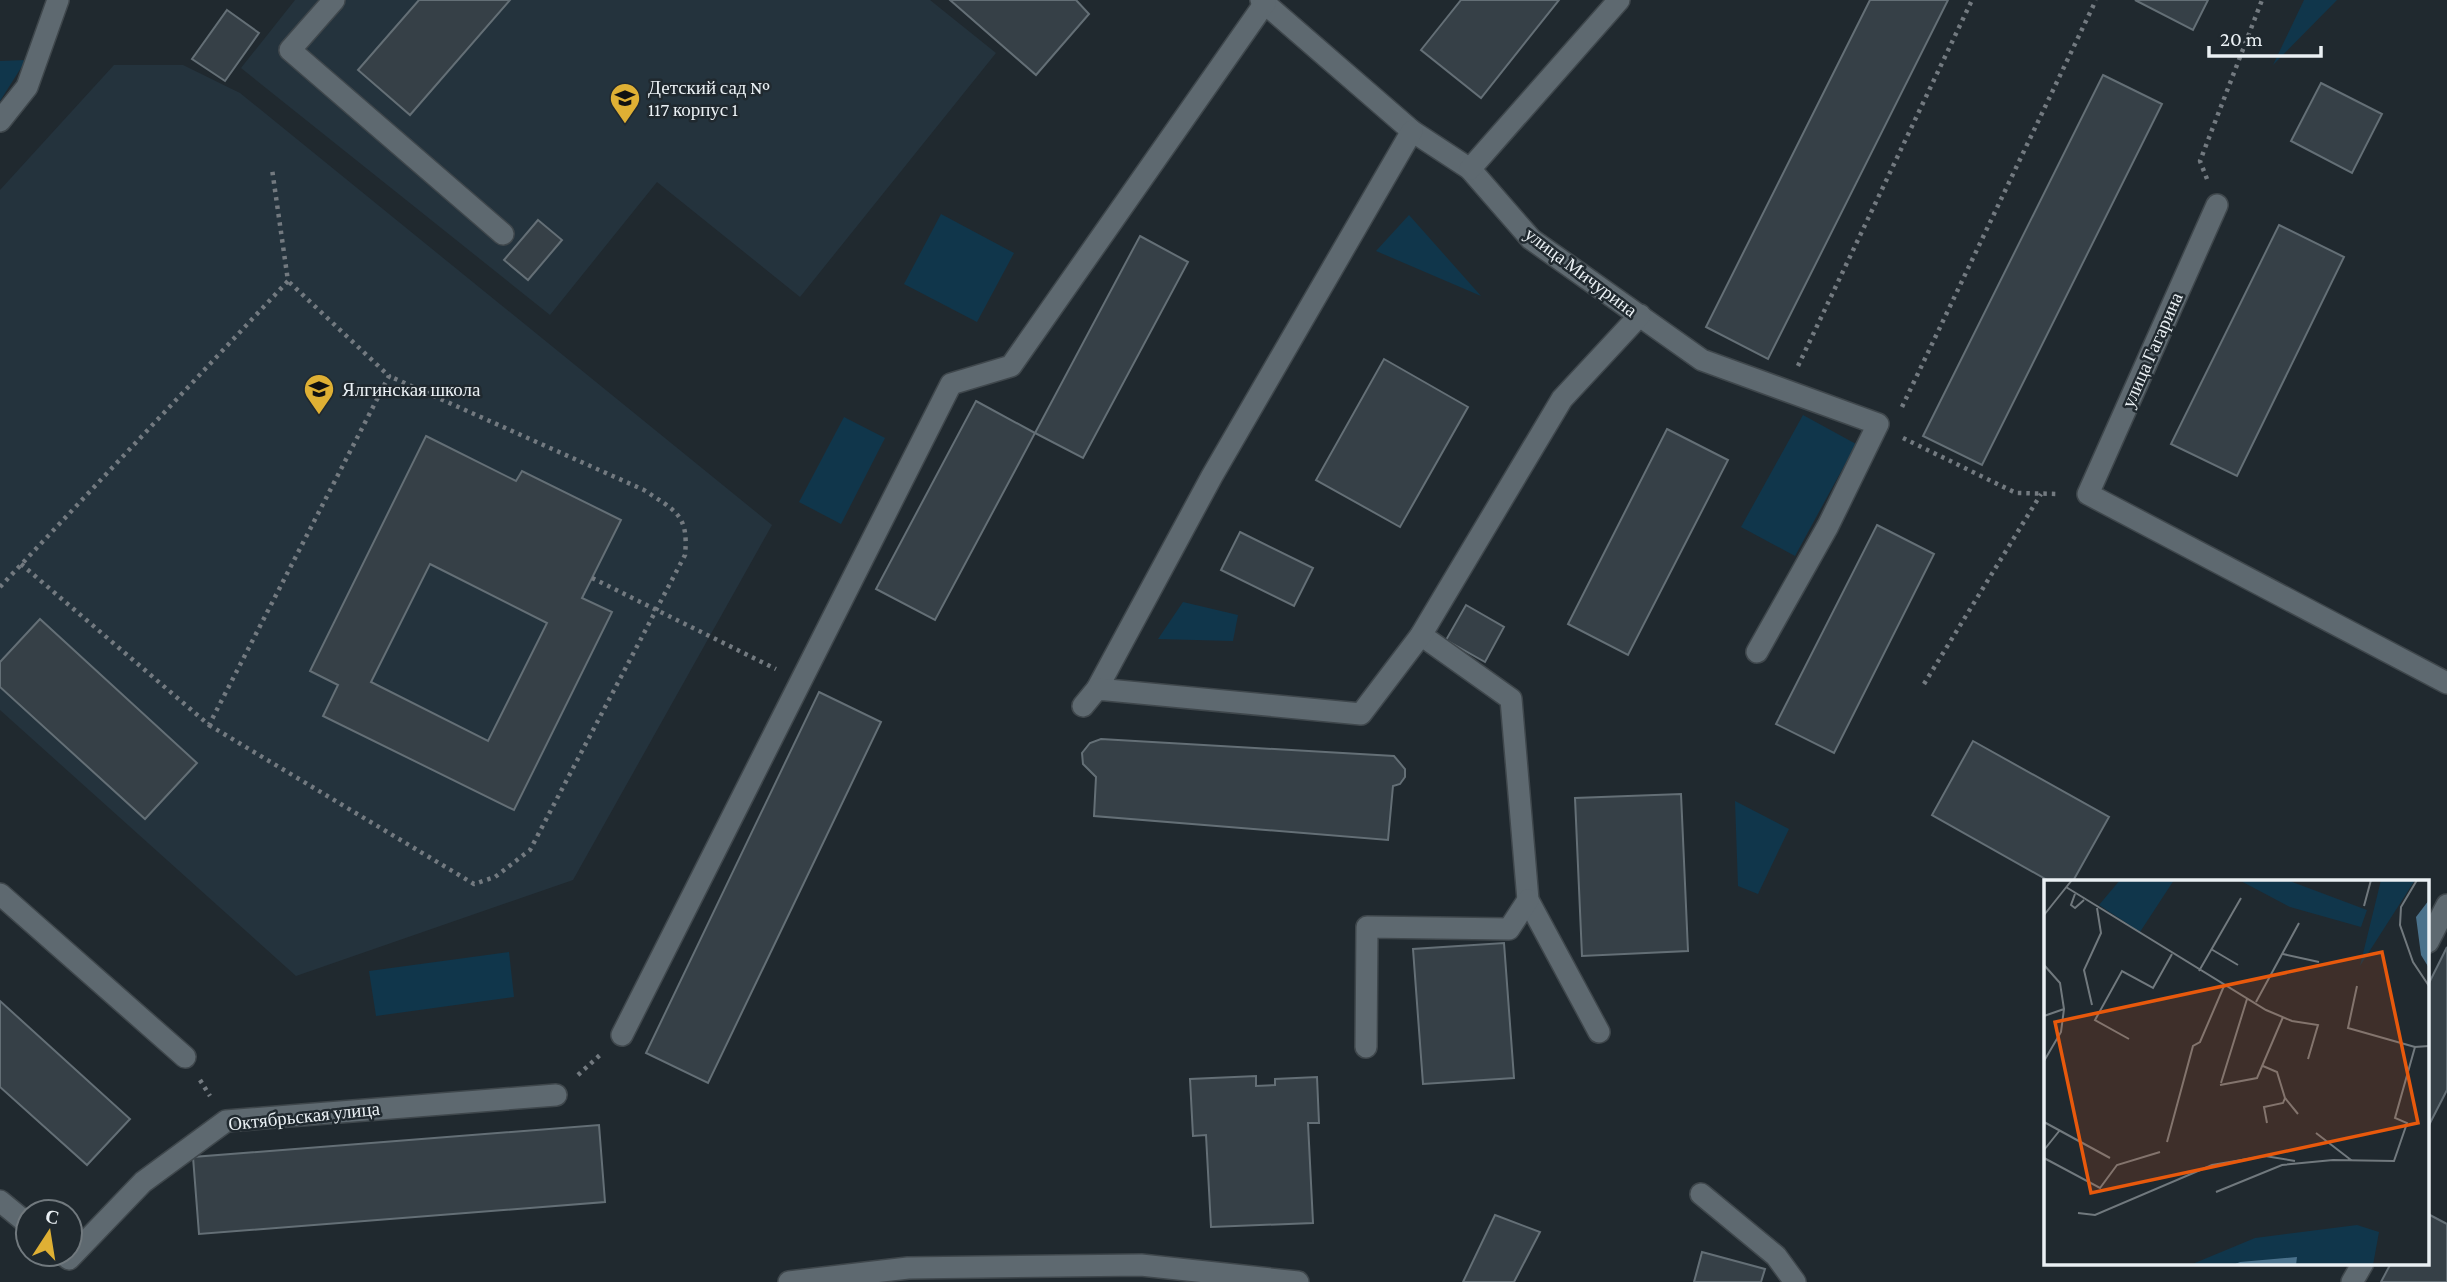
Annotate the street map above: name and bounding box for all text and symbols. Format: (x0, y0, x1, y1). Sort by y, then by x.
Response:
scale bar (2209, 14, 2321, 58)
text: 20 m (2220, 27, 2263, 51)
place label: Детский сад № 117 корпус 1 (648, 77, 770, 120)
school or university icon: Детский сад № 117 корпус 1 (608, 81, 642, 125)
street label: улица Мичурина (1521, 223, 1642, 321)
street label: улица Гагарина (2117, 289, 2187, 411)
school or university icon: Ялгинская школа (302, 372, 336, 416)
place label: Ялгинская школа (342, 379, 481, 400)
inset map (2044, 880, 2430, 1264)
street label: Октябрьская улица (227, 1098, 381, 1134)
north arrow (14, 1198, 84, 1268)
text: С (44, 1205, 61, 1229)

